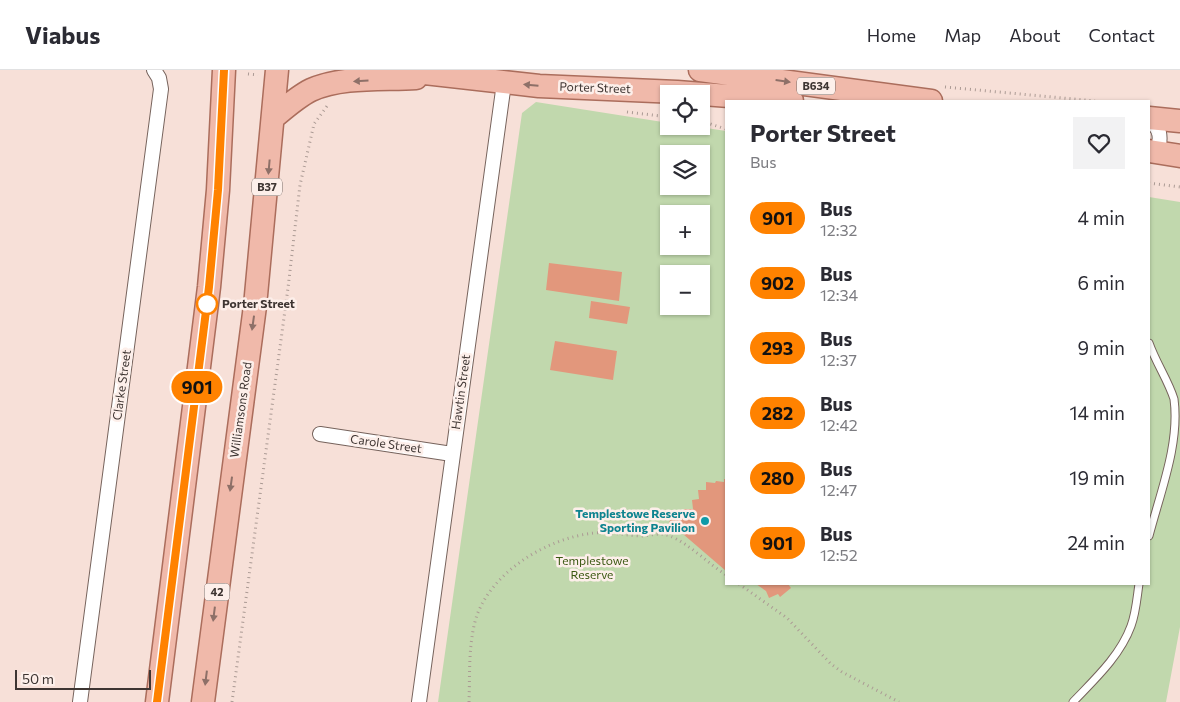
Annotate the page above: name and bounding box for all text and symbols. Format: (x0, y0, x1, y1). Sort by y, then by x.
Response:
text: Viabus (25, 20, 100, 49)
text: Home (867, 24, 916, 46)
text: Map (944, 24, 981, 46)
text: About (1009, 24, 1061, 46)
text: Contact (1089, 24, 1155, 46)
one-way arrow (353, 77, 369, 85)
one-way arrow (775, 77, 791, 85)
road number: B634 (797, 78, 835, 94)
street label: Porter Street (559, 79, 631, 95)
one-way arrow (523, 81, 539, 89)
map controls (660, 85, 710, 315)
button: locate (660, 85, 710, 135)
button: heart (1073, 117, 1125, 169)
text: Porter Street (750, 118, 896, 147)
button: layers (660, 145, 710, 195)
text: Bus (750, 152, 777, 171)
one-way arrow (265, 159, 273, 175)
road number: B37 (252, 178, 282, 195)
text: Bus (820, 197, 852, 220)
button: + (660, 205, 710, 255)
text: 4 min (1078, 206, 1125, 229)
text: 901 (762, 207, 793, 229)
text: 12:32 (820, 220, 857, 239)
text: Bus (820, 262, 852, 285)
button: − (660, 265, 710, 315)
text: 6 min (1077, 271, 1125, 294)
text: 902 (761, 272, 794, 294)
text: 12:34 (820, 285, 858, 304)
marker: Porter Street (196, 293, 218, 315)
place label: Porter Street (222, 296, 295, 310)
one-way arrow (249, 315, 257, 331)
text: Bus (820, 327, 852, 350)
text: 9 min (1077, 336, 1125, 359)
text: 293 (762, 337, 793, 359)
street label: Clarke Street (109, 349, 133, 421)
text: 12:37 (820, 350, 857, 369)
street label: Hawtin Street (448, 353, 472, 430)
street label: Williamsons Road (226, 361, 254, 459)
line badge: 901 (168, 371, 226, 403)
text: 901 (181, 376, 213, 398)
text: Bus (820, 392, 852, 415)
text: 14 min (1069, 401, 1125, 424)
text: 282 (762, 402, 793, 424)
text: 12:42 (820, 415, 858, 434)
street label: Carole Street (350, 431, 423, 455)
text: Bus (820, 457, 852, 480)
text: 19 min (1069, 466, 1125, 489)
text: 280 (761, 467, 794, 489)
one-way arrow (227, 476, 235, 492)
text: 12:47 (820, 480, 857, 499)
place label: Templestowe Reserve Sporting Pavilion (575, 506, 695, 534)
marker: Templestowe Reserve Sporting Pavilion (699, 515, 711, 527)
text: Bus (820, 522, 852, 545)
text: 24 min (1067, 531, 1125, 554)
text: 901 (762, 532, 793, 554)
text: 12:52 (820, 545, 858, 564)
park label: Templestowe Reserve (556, 553, 628, 581)
road number: 42 (204, 584, 230, 600)
one-way arrow (210, 606, 218, 622)
scale bar (15, 667, 151, 690)
text: 50 m (22, 670, 54, 687)
one-way arrow (202, 670, 210, 686)

